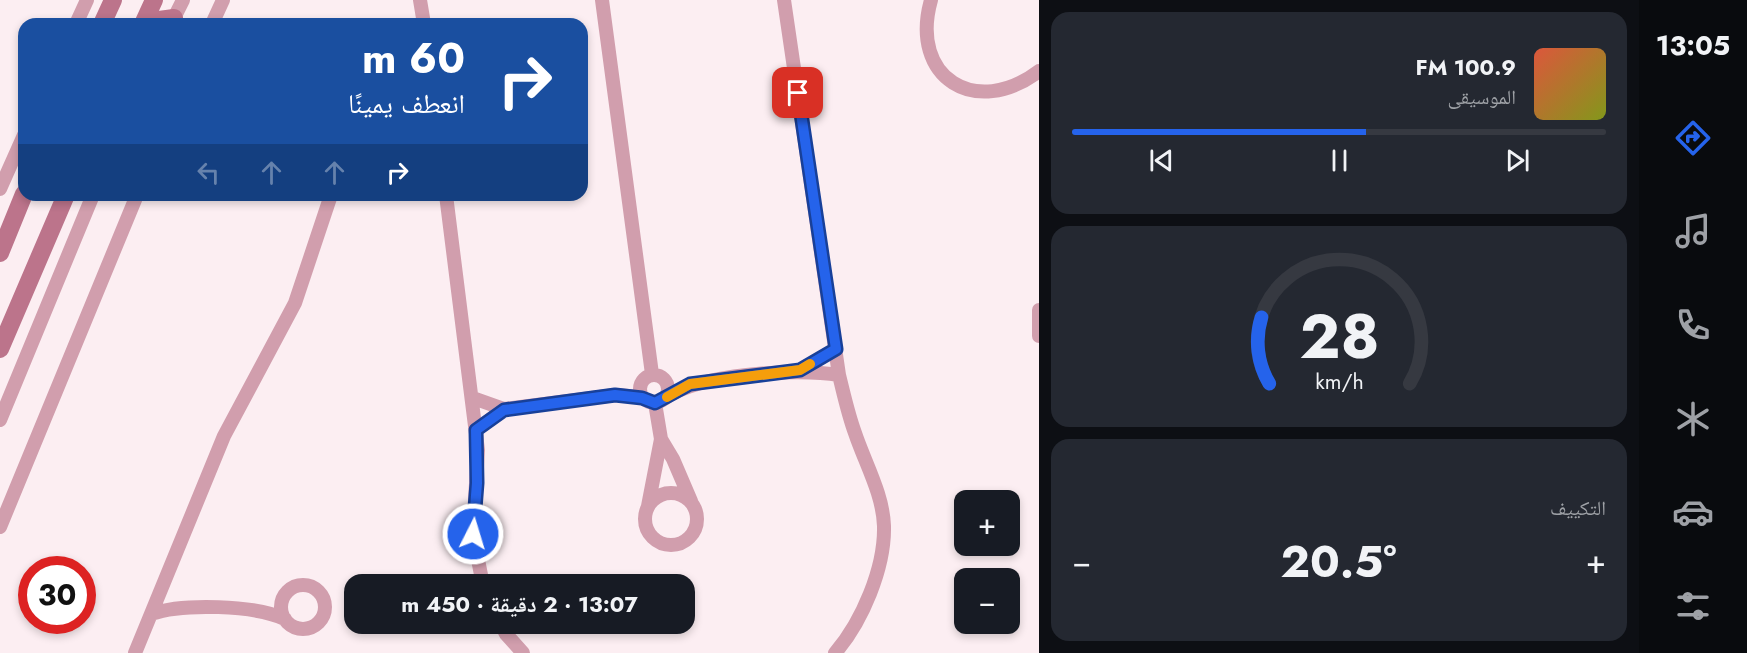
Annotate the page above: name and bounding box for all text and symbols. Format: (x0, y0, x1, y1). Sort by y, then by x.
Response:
text: 13:05 (1656, 26, 1730, 65)
text: 60 m (362, 28, 465, 89)
icon: right (486, 42, 564, 120)
text: 100.9 FM (1415, 51, 1516, 83)
pin (772, 67, 823, 118)
icon: arrive (781, 76, 814, 109)
text: الموسيقى (1448, 83, 1516, 112)
text: انعطف يمينًا (348, 84, 465, 123)
icon: directions (1672, 117, 1714, 159)
icon: previous (1145, 144, 1178, 177)
icon: pause (1323, 144, 1356, 177)
icon: next (1501, 144, 1534, 177)
icon: left (192, 156, 225, 189)
icon: ahead (255, 156, 288, 189)
icon: ahead (318, 156, 351, 189)
icon: right (381, 156, 414, 189)
icon: music (1672, 210, 1714, 252)
text: 28 (1299, 291, 1379, 381)
icon: phone (1672, 304, 1714, 346)
text: km/h (1315, 366, 1363, 397)
icon: climate (1672, 398, 1714, 440)
map controls (954, 490, 1020, 634)
button: + (954, 490, 1020, 556)
icon: car (1672, 491, 1714, 533)
text: التكييف (1550, 494, 1606, 523)
position arrow (441, 502, 505, 566)
text: 20.5° (1280, 529, 1397, 594)
text: − (1072, 538, 1091, 585)
text: + (1586, 538, 1606, 585)
speed limit sign: 30 (18, 556, 96, 634)
button: − (954, 568, 1020, 634)
icon: filters (1672, 585, 1714, 627)
text: 13:07 · 2 دقيقة · 450 m (401, 588, 638, 620)

